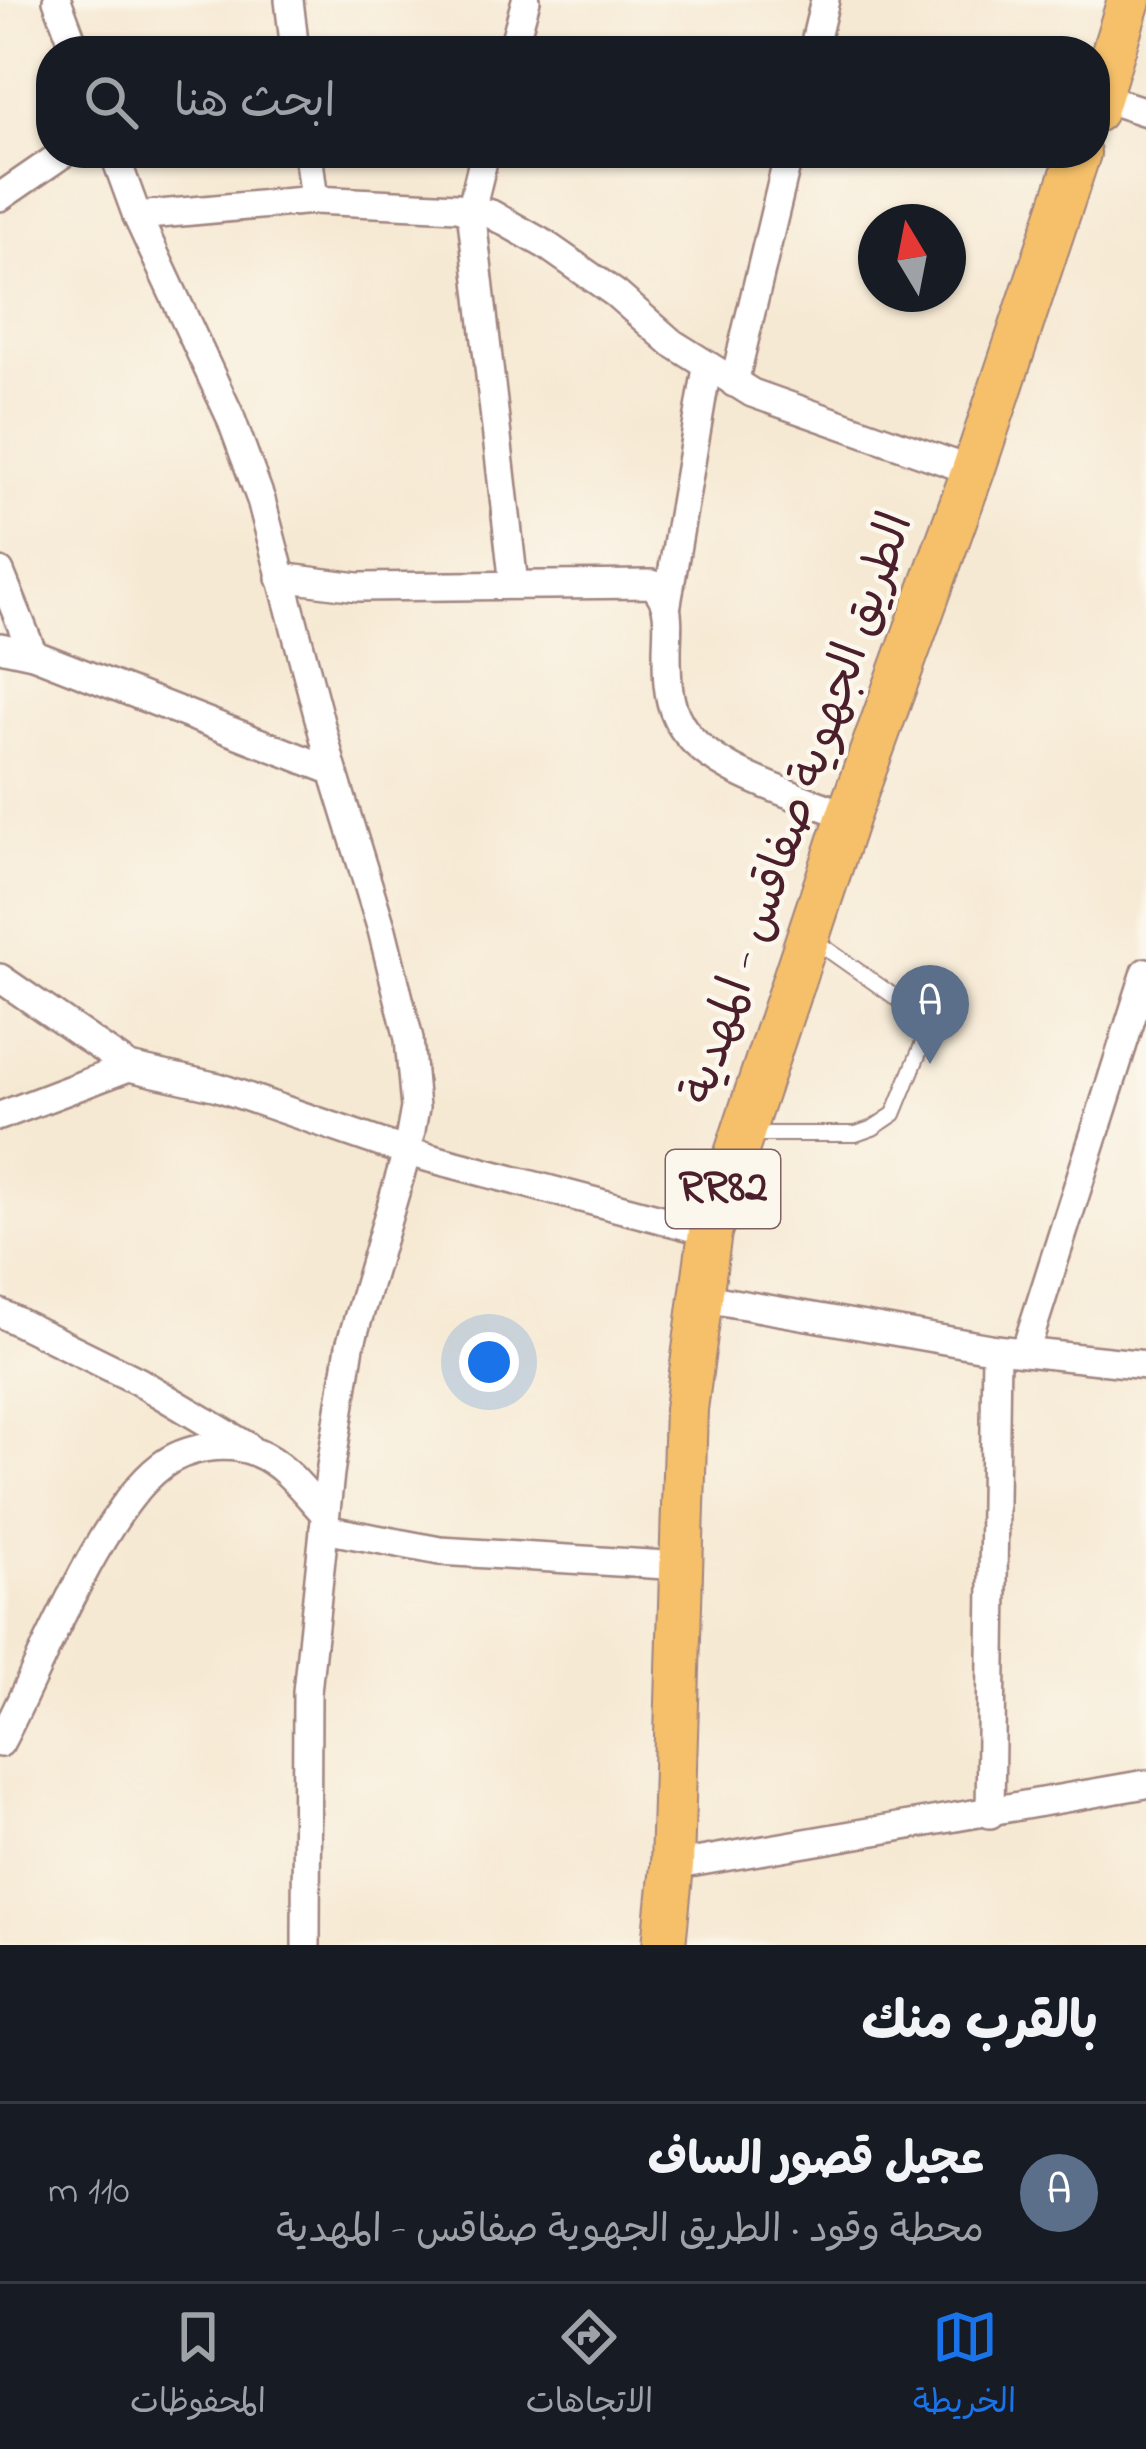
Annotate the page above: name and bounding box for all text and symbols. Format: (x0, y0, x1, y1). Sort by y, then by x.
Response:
search box (36, 36, 1110, 168)
icon: search (78, 69, 144, 135)
text: ابحث هنا (174, 71, 336, 137)
north arrow (858, 204, 966, 312)
street label: الطريق الجهوية صفاقس - المهدية (665, 504, 933, 1114)
pin: A (891, 965, 969, 1064)
road number: RR82 (666, 1150, 780, 1228)
your location (459, 1332, 519, 1392)
text: بالقرب منك (862, 1987, 1098, 2062)
text: عجيل قصور الساف (648, 2129, 984, 2195)
text: 110 m (48, 2164, 130, 2221)
text: A (1047, 2164, 1071, 2221)
text: محطة وقود · الطريق الجهوية صفاقس - المهدية (276, 2203, 984, 2260)
tab: المحفوظات (130, 2304, 266, 2430)
tab: الاتجاهات (526, 2304, 653, 2430)
tab: الخريطة (913, 2304, 1016, 2430)

